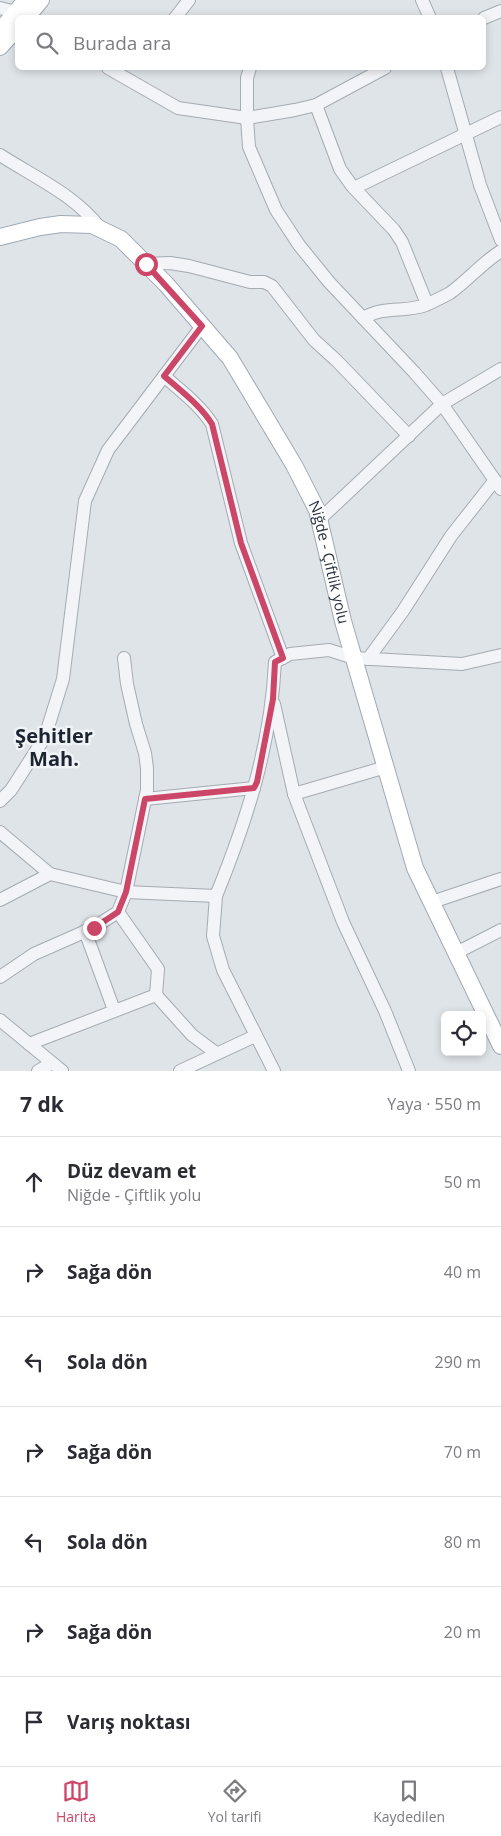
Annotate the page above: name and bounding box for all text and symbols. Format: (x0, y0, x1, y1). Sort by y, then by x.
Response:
search box (15, 15, 486, 70)
icon: search (33, 29, 61, 57)
text: Burada ara (73, 30, 171, 56)
route start (135, 253, 158, 276)
street label: Niğde - Çiftlik yolu (305, 497, 354, 626)
district label: Şehitler Mah. (15, 722, 93, 772)
route end (83, 917, 106, 940)
map controls (441, 1011, 486, 1056)
button: locate (441, 1011, 486, 1056)
text: 7 dk (20, 1090, 64, 1118)
text: Yaya · 550 m (387, 1093, 481, 1115)
text: Düz devam et (67, 1158, 196, 1184)
icon: ahead (20, 1168, 48, 1196)
text: 50 m (444, 1171, 481, 1193)
text: Niğde - Çiftlik yolu (67, 1184, 201, 1206)
icon: right (20, 1258, 48, 1286)
text: Sağa dön (67, 1259, 152, 1285)
text: 40 m (444, 1261, 481, 1283)
icon: left (20, 1348, 48, 1376)
text: Sola dön (67, 1349, 148, 1375)
text: 290 m (435, 1351, 481, 1373)
icon: right (20, 1438, 48, 1466)
text: Sağa dön (67, 1439, 152, 1465)
text: 70 m (444, 1441, 481, 1463)
icon: left (20, 1528, 48, 1556)
text: Sola dön (67, 1529, 148, 1555)
text: 80 m (444, 1531, 481, 1553)
icon: right (20, 1618, 48, 1646)
text: Sağa dön (67, 1619, 152, 1645)
text: 20 m (444, 1621, 481, 1643)
icon: arrive (20, 1708, 48, 1736)
text: Varış noktası (67, 1709, 191, 1735)
tab: Harita (56, 1777, 96, 1826)
tab: Yol tarifi (208, 1777, 261, 1826)
tab: Kaydedilen (373, 1777, 445, 1826)

